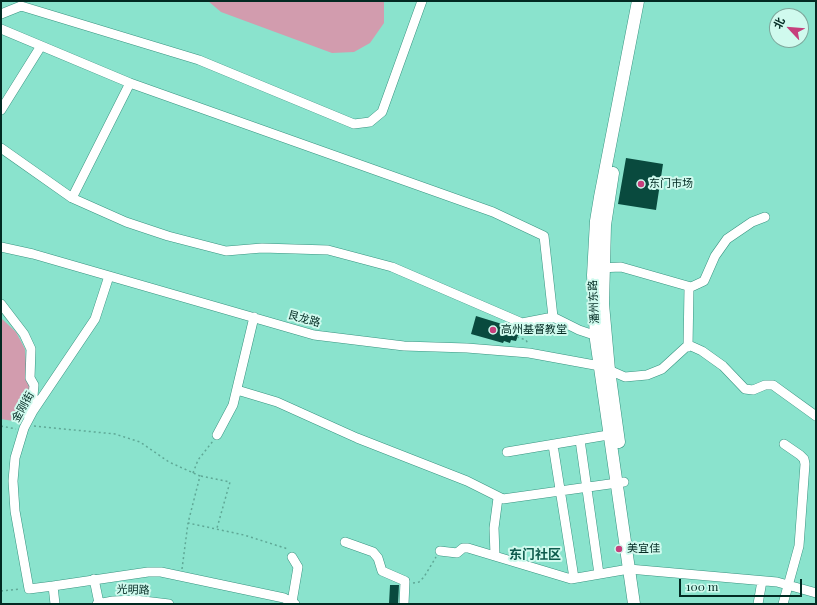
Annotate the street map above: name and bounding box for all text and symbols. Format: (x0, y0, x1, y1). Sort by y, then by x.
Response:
north arrow (769, 8, 809, 48)
text: 北 (770, 15, 788, 31)
place label: 东门市场 (649, 177, 693, 191)
marker: 东门市场 (636, 179, 646, 189)
street label: 潘州东路 (586, 280, 602, 324)
street label: 艮龙路 (286, 308, 322, 330)
place label: 高州基督教堂 (501, 323, 567, 337)
marker: 高州基督教堂 (488, 325, 498, 335)
street label: 金刚街 (9, 389, 37, 425)
place label: 美宜佳 (627, 542, 660, 556)
marker: 美宜佳 (614, 544, 624, 554)
district label: 东门社区 (509, 547, 561, 563)
scale bar (681, 571, 804, 597)
text: 100 m (686, 578, 718, 594)
street label: 光明路 (116, 583, 150, 597)

